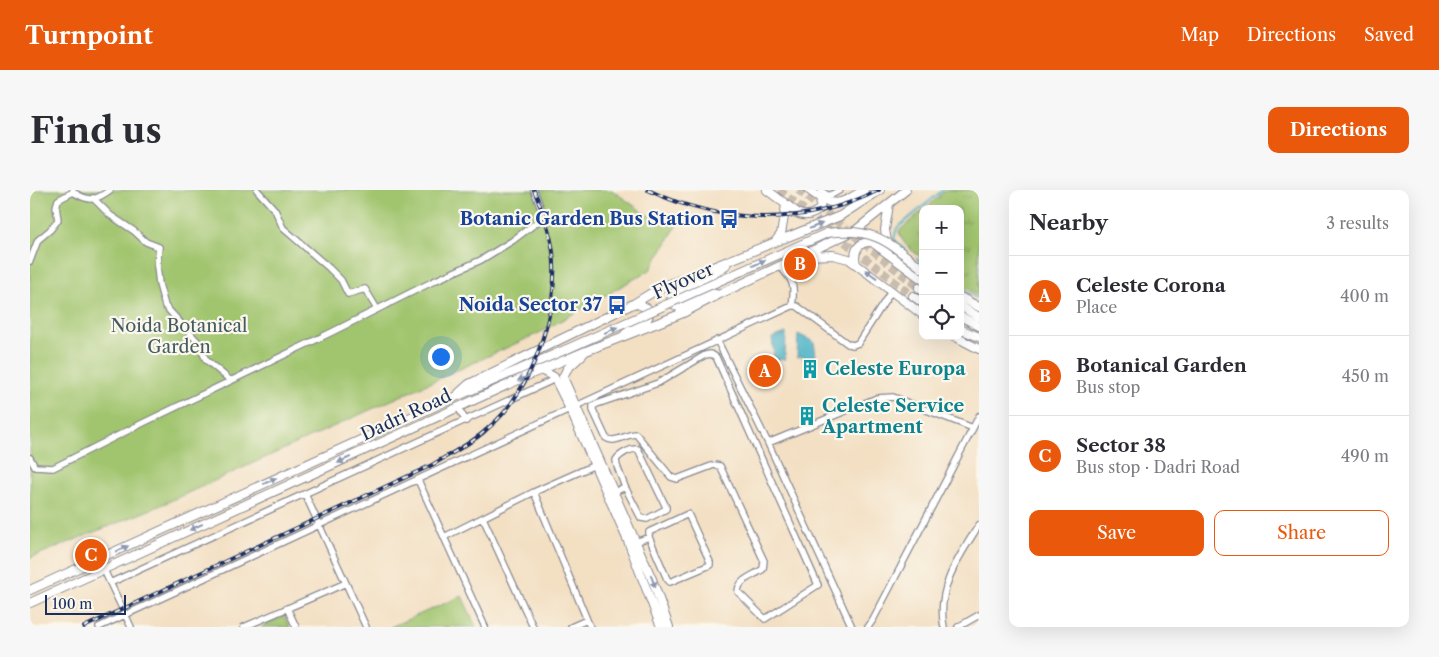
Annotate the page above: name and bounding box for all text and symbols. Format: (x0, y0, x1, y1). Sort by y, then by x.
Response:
text: Turnpoint (25, 21, 153, 50)
text: Map (1180, 24, 1219, 46)
text: Directions (1247, 24, 1336, 46)
text: Saved (1364, 24, 1414, 46)
button: Directions (1268, 107, 1409, 153)
text: Find us (30, 109, 162, 152)
map controls (919, 205, 964, 340)
button: + (919, 205, 964, 250)
place label: Botanic Garden Bus Station (460, 208, 715, 230)
bus stop icon: Botanic Garden Bus Station (718, 208, 740, 230)
text: Nearby (1029, 210, 1108, 235)
text: 3 results (1326, 213, 1389, 233)
one-way arrow (809, 222, 823, 230)
pin: B (784, 245, 816, 283)
button: − (919, 250, 964, 295)
street label: Flyover (649, 258, 717, 304)
one-way arrow (752, 259, 766, 267)
one-way arrow (864, 269, 878, 279)
text: Celeste Corona (1076, 274, 1226, 297)
text: A (1039, 286, 1051, 306)
text: 400 m (1340, 286, 1389, 306)
place label: Noida Sector 37 (459, 294, 603, 316)
bus stop icon: Noida Sector 37 (606, 294, 628, 316)
button: locate (919, 295, 964, 340)
text: Place (1076, 297, 1117, 317)
park label: Noida Botanical Garden (111, 315, 247, 358)
one-way arrow (604, 325, 618, 333)
your location (428, 344, 454, 370)
pin: A (749, 352, 781, 390)
text: Botanical Garden (1076, 354, 1247, 377)
building icon: Celeste Europa (799, 358, 821, 380)
place label: Celeste Europa (825, 358, 966, 380)
text: B (1039, 366, 1051, 386)
text: 450 m (1342, 366, 1389, 386)
one-way arrow (517, 374, 531, 382)
text: Bus stop (1076, 377, 1140, 397)
street label: Dadri Road (357, 384, 455, 446)
place label: Celeste Service Apartment (821, 395, 964, 438)
building icon: Celeste Service Apartment (796, 405, 818, 427)
text: Sector 38 (1076, 434, 1166, 457)
text: C (1039, 446, 1051, 466)
text: 490 m (1341, 446, 1389, 466)
one-way arrow (337, 456, 351, 464)
text: Bus stop · Dadri Road (1076, 457, 1240, 477)
one-way arrow (263, 477, 277, 485)
button: Save (1029, 510, 1204, 556)
button: Share (1214, 510, 1389, 556)
one-way arrow (189, 523, 204, 532)
pin: C (75, 536, 107, 574)
one-way arrow (115, 545, 129, 553)
one-way arrow (649, 574, 657, 588)
scale bar (45, 592, 126, 615)
text: 100 m (52, 595, 92, 613)

